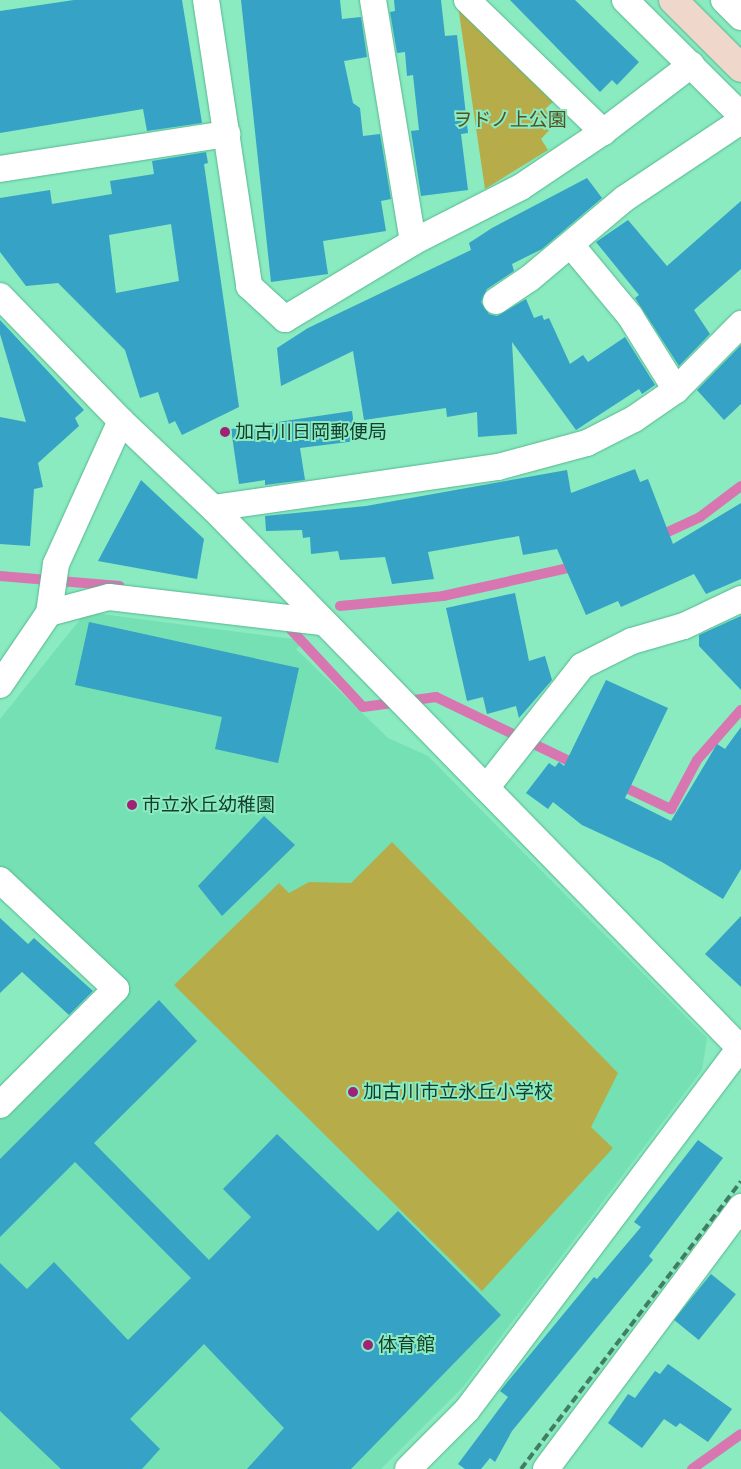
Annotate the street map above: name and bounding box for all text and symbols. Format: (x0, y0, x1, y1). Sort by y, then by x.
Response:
park label: ヲドノ上公園 (453, 109, 567, 131)
place label: 加古川日岡郵便局 (235, 421, 387, 443)
marker: 加古川日岡郵便局 (219, 426, 231, 438)
place label: 市立氷丘幼稚園 (142, 794, 275, 816)
marker: 市立氷丘幼稚園 (126, 799, 138, 811)
place label: 加古川市立氷丘小学校 (363, 1081, 553, 1103)
marker: 加古川市立氷丘小学校 (347, 1086, 359, 1098)
place label: 体育館 (378, 1334, 435, 1356)
marker: 体育館 (362, 1339, 374, 1351)

